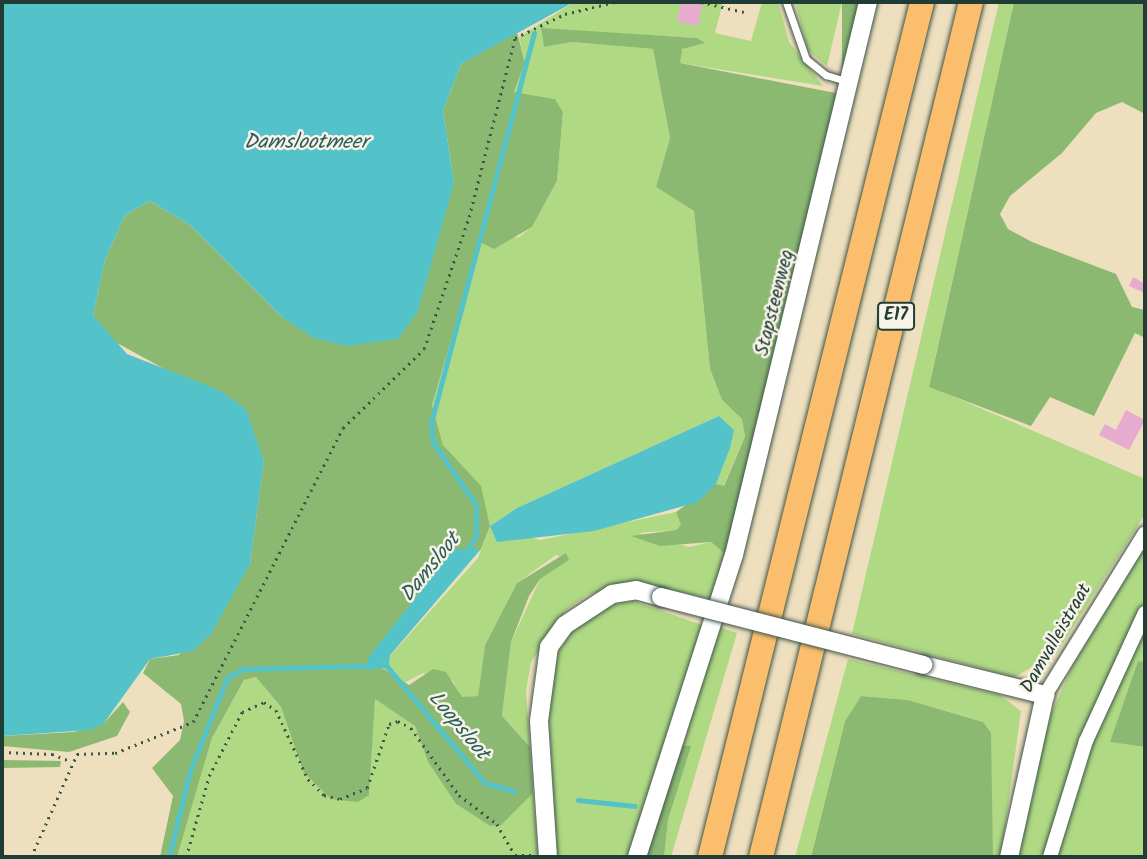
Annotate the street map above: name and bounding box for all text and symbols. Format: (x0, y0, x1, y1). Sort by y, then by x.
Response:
water label: Damslootmeer (244, 130, 368, 156)
street label: Stapsteenweg (752, 248, 800, 358)
road number: E17 (877, 302, 915, 330)
water label: Damsloot (396, 528, 466, 608)
street label: Damvalleistraat (1016, 580, 1098, 698)
water label: Loopsloot (422, 687, 494, 765)

